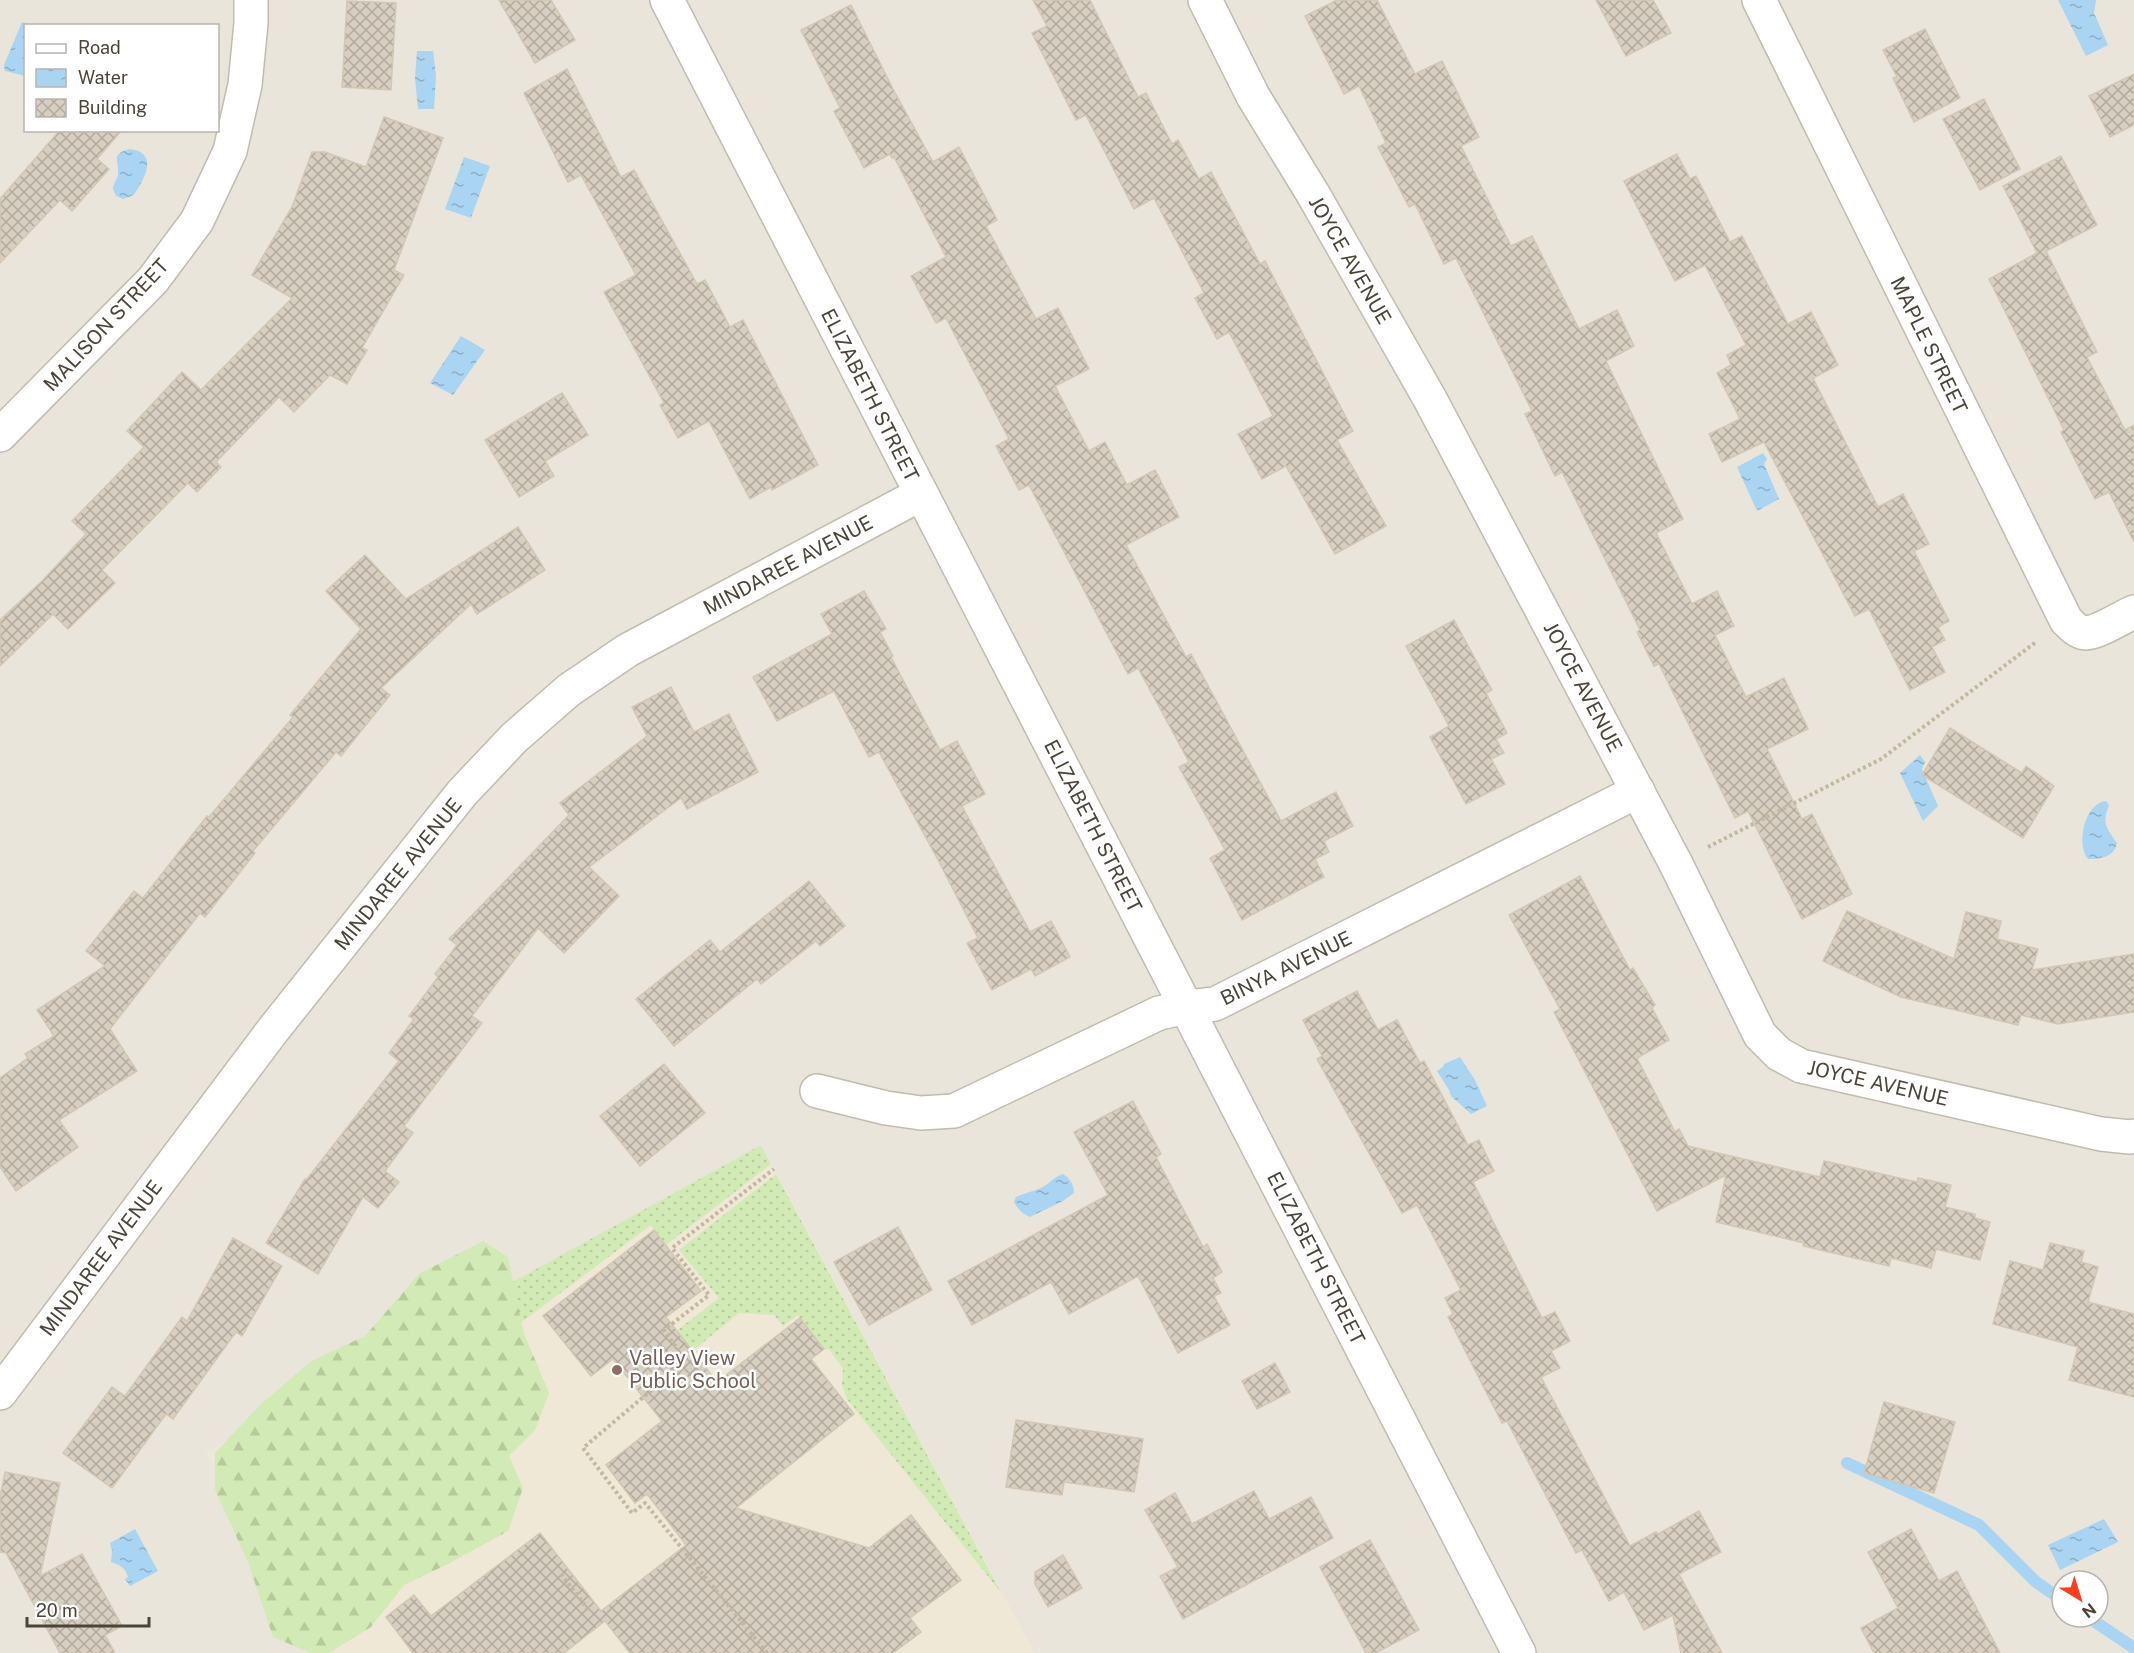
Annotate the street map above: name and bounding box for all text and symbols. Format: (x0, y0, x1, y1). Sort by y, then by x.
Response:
legend (24, 24, 219, 132)
text: Road (78, 37, 121, 58)
text: Water (78, 67, 128, 88)
text: Building (78, 97, 147, 118)
street label: JOYCE AVENUE (1304, 192, 1396, 328)
street label: MALISON STREET (38, 254, 174, 396)
street label: MAPLE STREET (1886, 273, 1973, 417)
street label: ELIZABETH STREET (816, 305, 924, 486)
street label: MINDAREE AVENUE (699, 510, 877, 620)
street label: JOYCE AVENUE (1539, 618, 1627, 756)
street label: ELIZABETH STREET (1039, 736, 1147, 917)
street label: MINDAREE AVENUE (329, 793, 467, 955)
street label: BINYA AVENUE (1216, 926, 1356, 1010)
street label: JOYCE AVENUE (1805, 1055, 1951, 1111)
street label: ELIZABETH STREET (1262, 1168, 1370, 1349)
street label: MINDAREE AVENUE (35, 1175, 167, 1341)
place label: Valley View Public School (629, 1346, 756, 1393)
marker: Valley View Public School (610, 1363, 624, 1377)
north arrow (2050, 1569, 2110, 1629)
scale bar (27, 1590, 148, 1628)
text: N (2078, 1599, 2100, 1622)
text: 20 m (36, 1600, 78, 1621)

